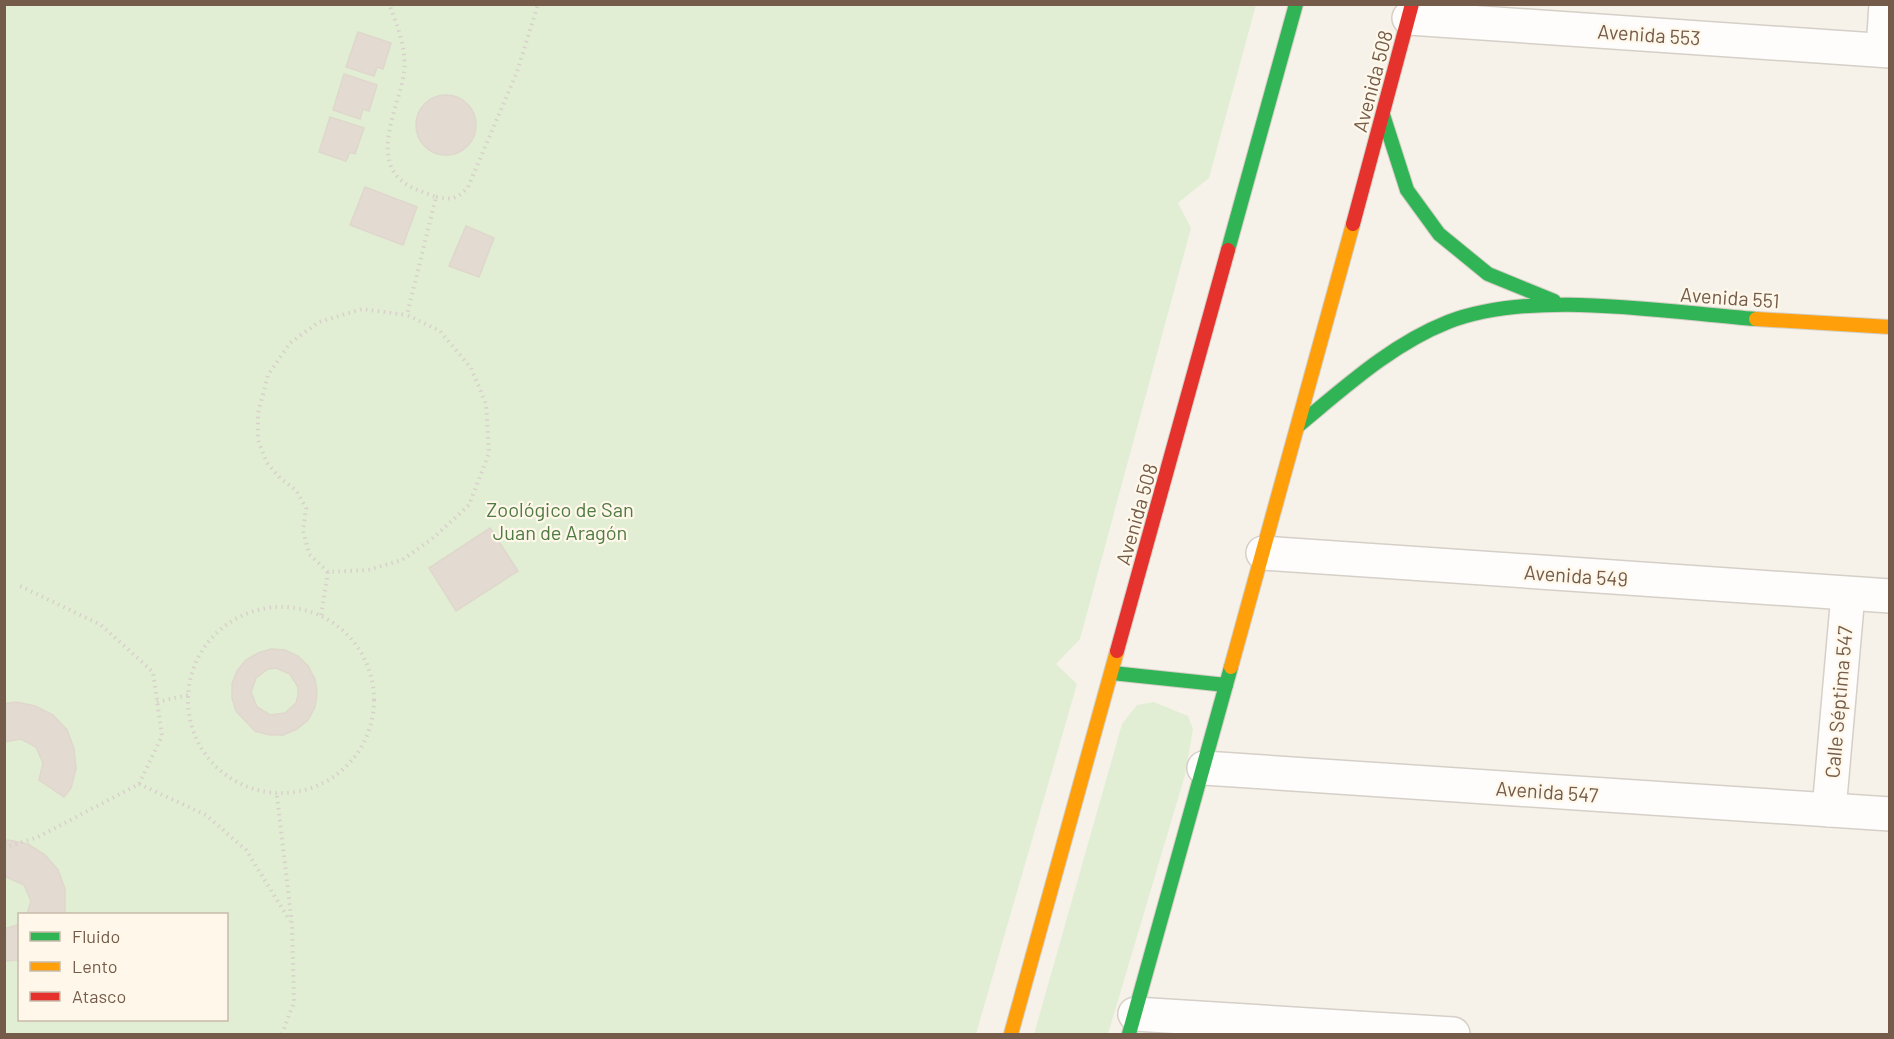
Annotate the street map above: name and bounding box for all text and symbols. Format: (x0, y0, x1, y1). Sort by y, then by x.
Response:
street label: Avenida 553 (1597, 18, 1701, 50)
street label: Avenida 508 (1347, 27, 1397, 135)
street label: Avenida 551 (1680, 282, 1780, 312)
street label: Avenida 508 (1110, 461, 1162, 567)
park label: Zoológico de San Juan de Aragón (486, 497, 634, 544)
street label: Avenida 549 (1523, 559, 1629, 591)
street label: Calle Séptima 547 (1819, 624, 1857, 779)
street label: Avenida 547 (1495, 775, 1600, 807)
legend (18, 913, 228, 1021)
text: Fluido (72, 925, 120, 947)
text: Lento (72, 955, 118, 977)
text: Atasco (72, 985, 126, 1007)

